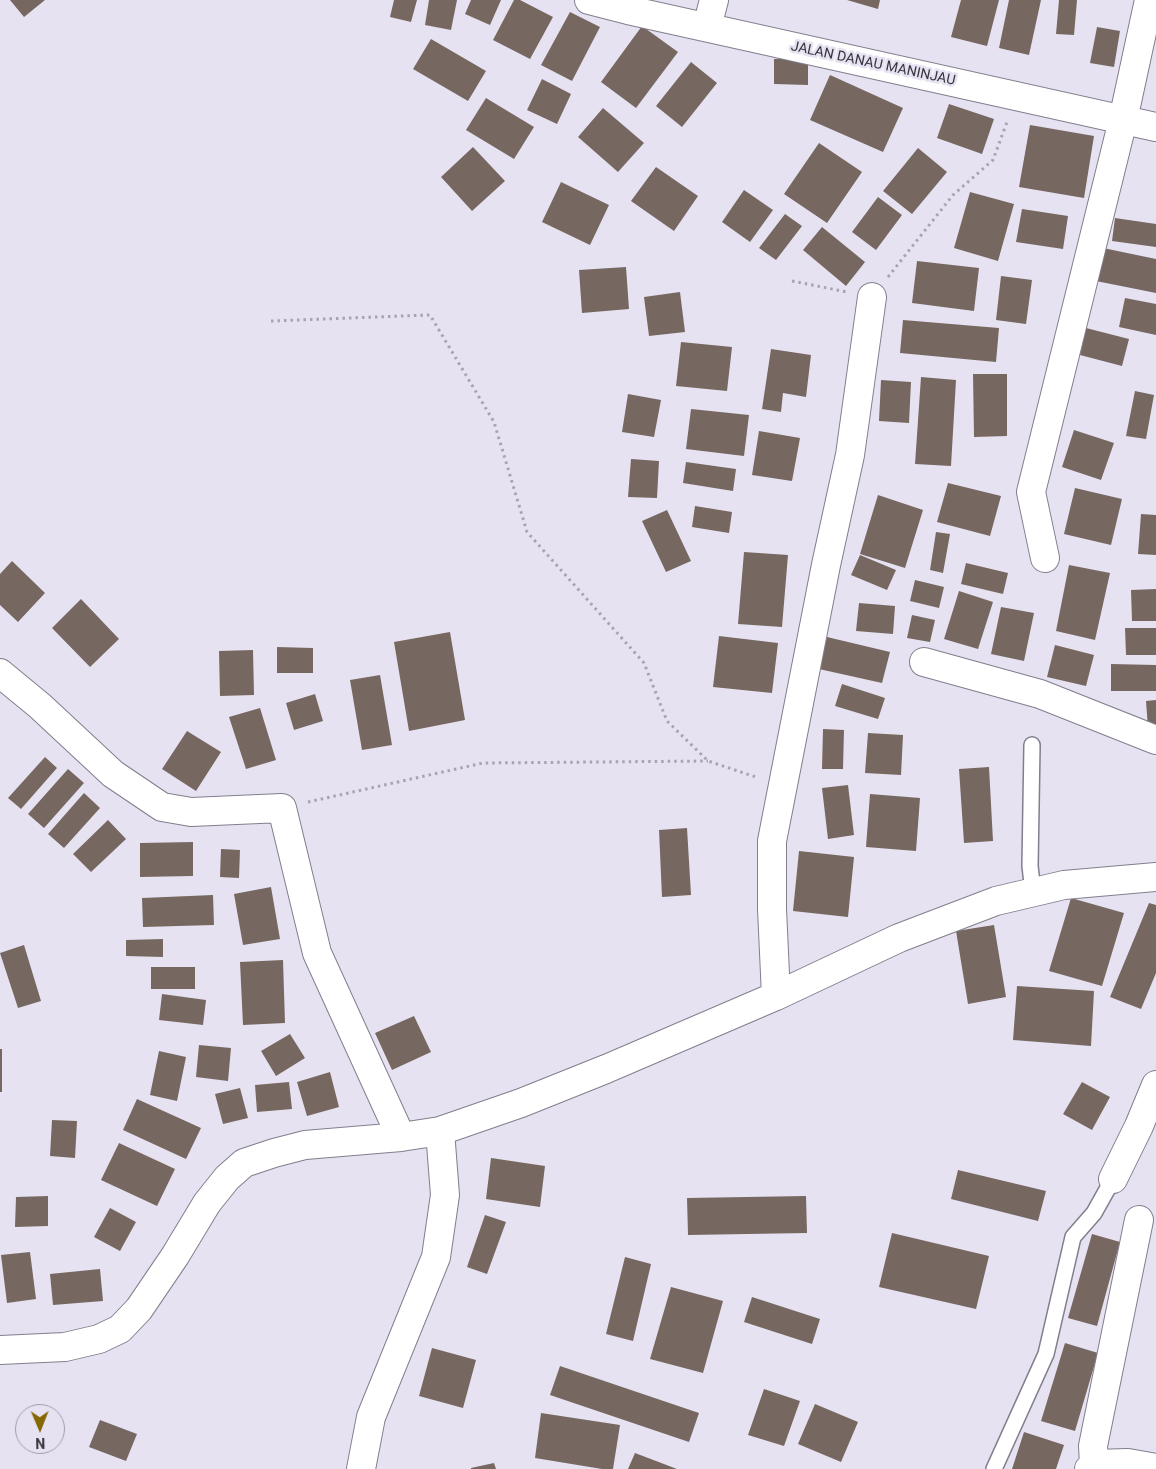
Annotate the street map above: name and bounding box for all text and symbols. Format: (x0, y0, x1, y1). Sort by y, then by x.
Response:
street label: JALAN DANAU MANINJAU (789, 38, 957, 90)
north arrow (15, 1404, 65, 1454)
text: N (35, 1435, 45, 1451)

